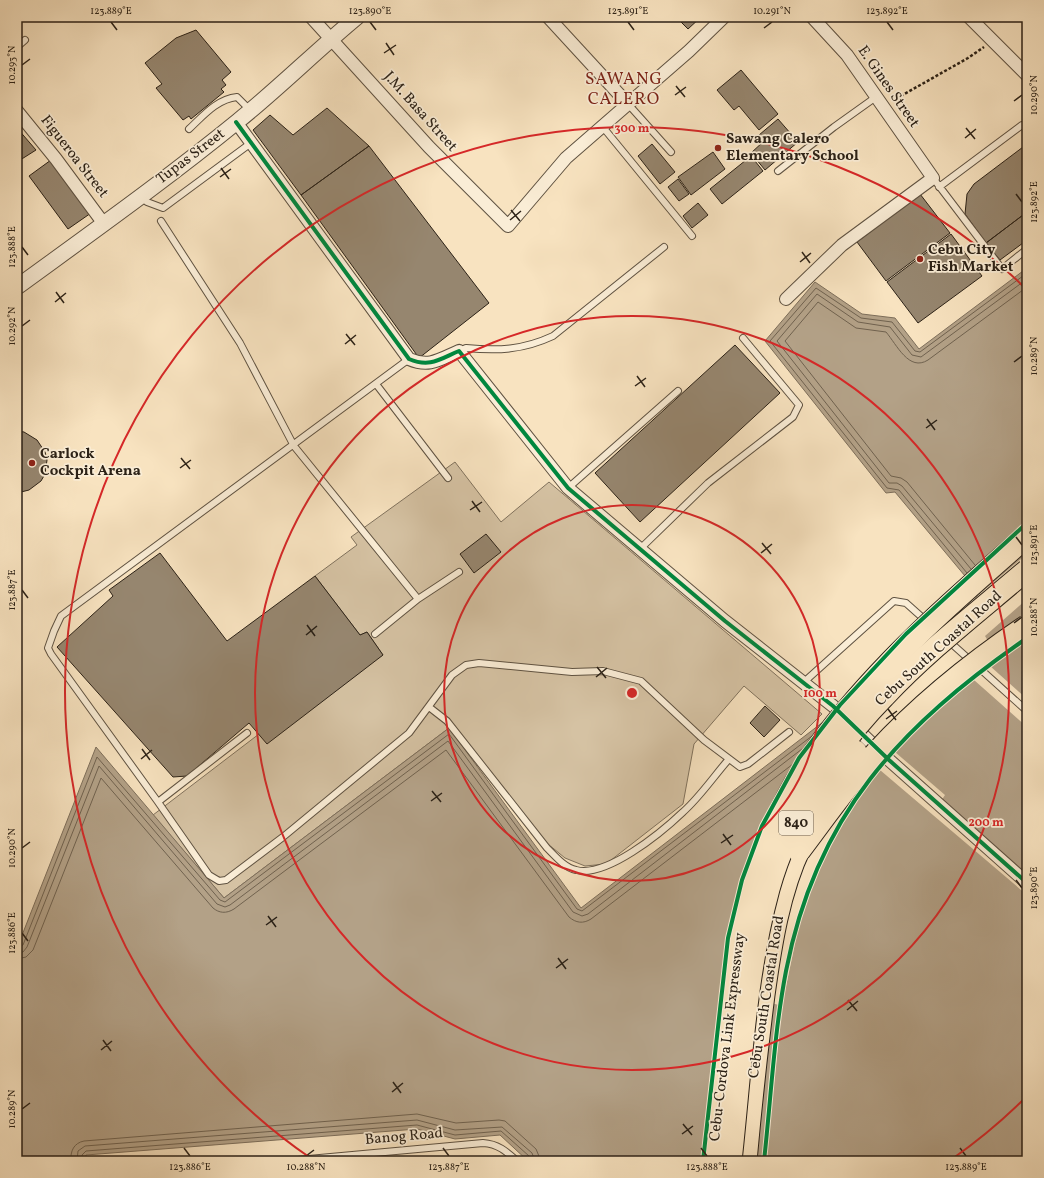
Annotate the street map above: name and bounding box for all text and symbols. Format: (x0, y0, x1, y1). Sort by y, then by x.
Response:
text: 123.889°E (90, 4, 132, 18)
text: 123.890°E (349, 4, 391, 18)
text: 123.891°E (608, 4, 648, 18)
text: 10.291°N (753, 4, 791, 18)
text: 123.892°E (866, 4, 908, 18)
street label: E. Gines Street (852, 42, 924, 132)
text: 10.293°N (5, 45, 19, 84)
street label: J.M. Basa Street (378, 67, 462, 157)
district label: SAWANG CALERO (585, 68, 663, 111)
text: 10.290°N (1027, 74, 1041, 115)
street label: Figueroa Street (35, 111, 113, 203)
text: 300 m (615, 121, 650, 137)
street label: Tupas Street (152, 124, 230, 190)
place label: Sawang Calero Elementary School (726, 129, 859, 167)
marker: Sawang Calero Elementary School (713, 143, 723, 153)
text: 123.892°E (1027, 181, 1041, 223)
text: 123.888°E (5, 226, 19, 268)
place label: Cebu City Fish Market (928, 240, 1014, 278)
marker: Cebu City Fish Market (915, 254, 925, 264)
text: 10.292°N (5, 306, 19, 346)
text: 10.289°N (1027, 336, 1041, 375)
place label: Carlock Cockpit Arena (40, 444, 141, 482)
marker: Carlock Cockpit Arena (27, 458, 37, 468)
text: 123.891°E (1027, 525, 1041, 565)
text: 123.887°E (5, 569, 19, 611)
street label: Cebu South Coastal Road (871, 586, 1007, 712)
text: 10.288°N (1027, 597, 1041, 636)
centre of rings (625, 686, 639, 700)
text: 100 m (803, 686, 837, 702)
road number: 840 (779, 811, 813, 835)
text: 200 m (968, 815, 1004, 831)
text: 10.290°N (5, 827, 19, 868)
text: 123.890°E (1027, 867, 1041, 909)
text: 123.886°E (5, 912, 19, 954)
street label: Cebu South Coastal Road (744, 914, 790, 1080)
street label: Cebu-Cordova Link Expressway (705, 931, 751, 1143)
text: 10.289°N (5, 1089, 19, 1128)
street label: Banog Road (364, 1123, 444, 1151)
text: 123.886°E (169, 1160, 211, 1174)
text: 10.288°N (287, 1160, 326, 1174)
text: 123.887°E (428, 1160, 470, 1174)
text: 123.888°E (686, 1160, 728, 1174)
text: 123.889°E (945, 1160, 987, 1174)

